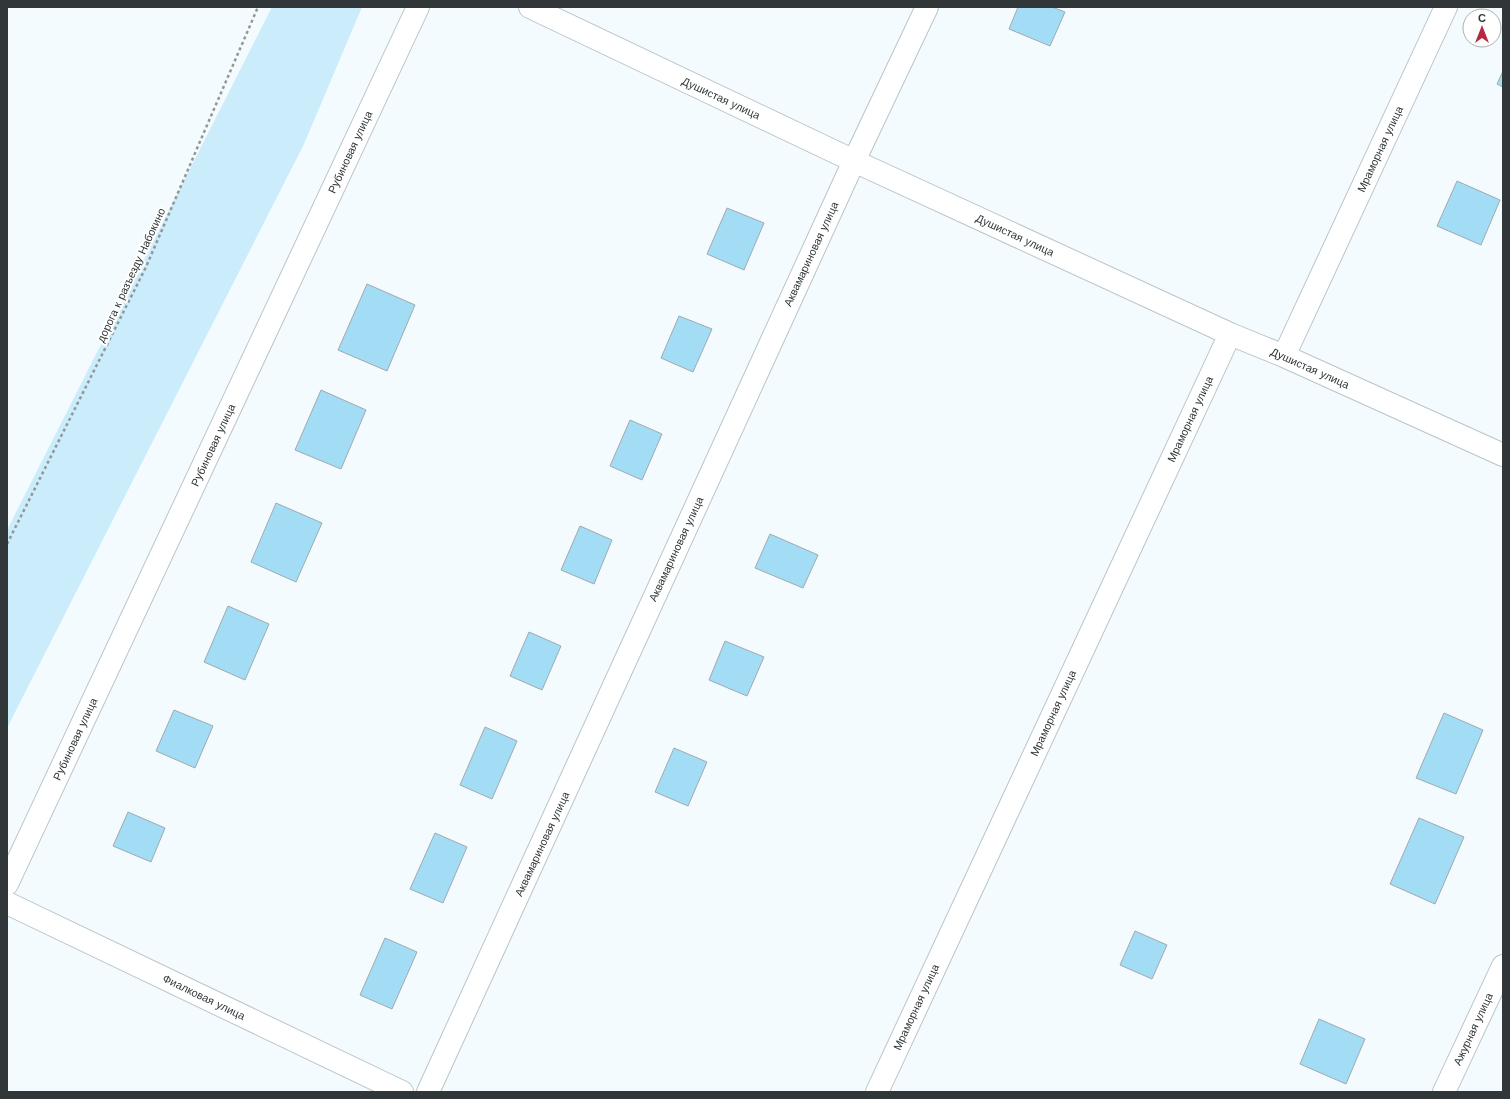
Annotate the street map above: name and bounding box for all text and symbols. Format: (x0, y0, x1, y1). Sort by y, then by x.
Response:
north arrow (1462, 8, 1502, 48)
text: С (1478, 12, 1486, 25)
street label: Душистая улица (680, 75, 763, 123)
street label: Мраморная улица (1355, 103, 1406, 194)
street label: Рубиновая улица (326, 108, 376, 195)
street label: Аквамариновая улица (781, 199, 842, 309)
street label: дорога к разъезду Набокино (95, 206, 168, 344)
street label: Душистая улица (974, 212, 1057, 260)
street label: Душистая улица (1268, 345, 1352, 392)
street label: Мраморная улица (1165, 373, 1216, 464)
street label: Рубиновая улица (189, 401, 239, 488)
street label: Аквамариновая улица (646, 494, 707, 604)
street label: Мраморная улица (1028, 667, 1079, 758)
street label: Рубиновая улица (51, 695, 101, 782)
street label: Аквамариновая улица (512, 789, 573, 899)
street label: Мраморная улица (891, 961, 942, 1052)
street label: Фиалковая улица (161, 972, 248, 1023)
street label: Ажурная улица (1451, 990, 1496, 1068)

